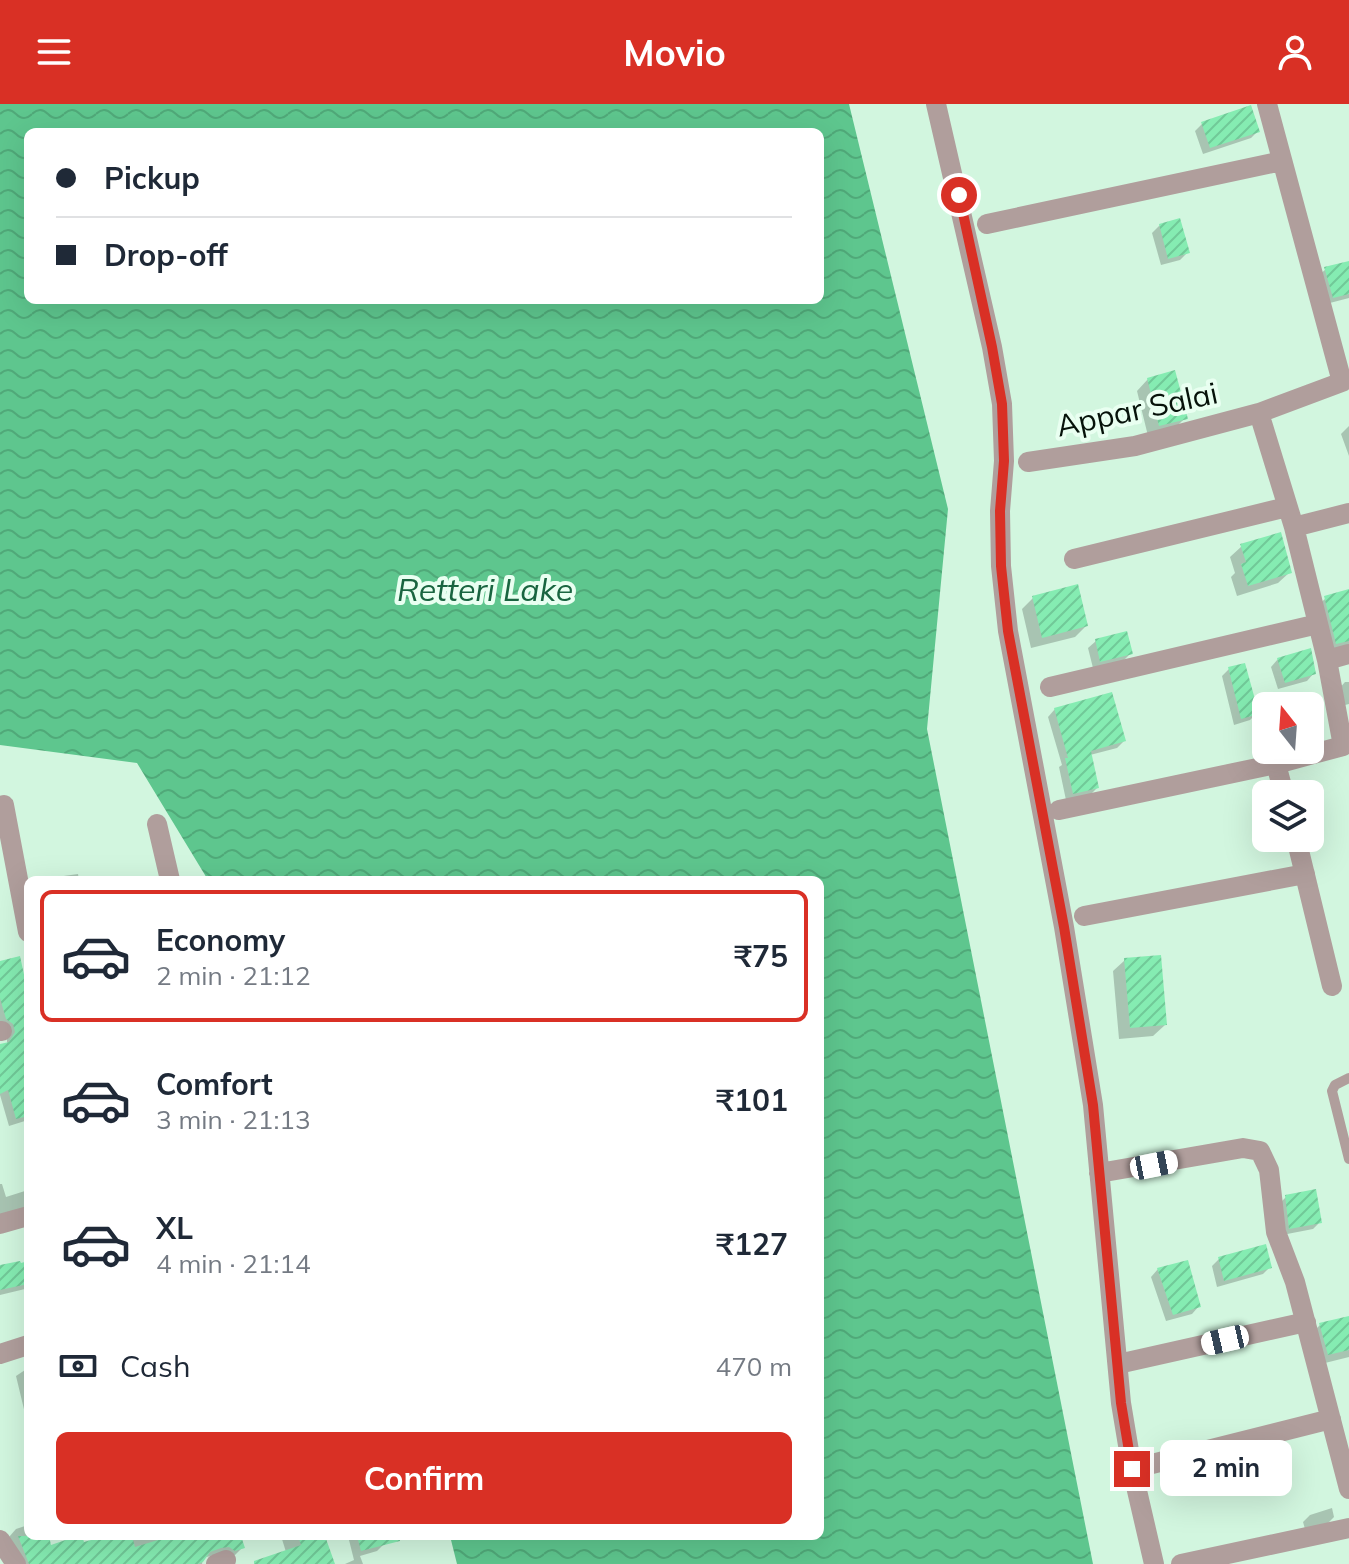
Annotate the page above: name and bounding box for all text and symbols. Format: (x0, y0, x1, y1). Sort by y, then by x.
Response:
icon: menu (32, 30, 76, 74)
text: Movio (623, 30, 726, 75)
icon: person (1273, 30, 1317, 74)
text: Pickup (104, 159, 200, 197)
route start (941, 177, 977, 213)
text: Drop-off (104, 236, 228, 274)
street label: Appar Salai (1053, 373, 1221, 445)
water label: Retteri Lake (397, 569, 573, 609)
north arrow (1252, 692, 1324, 764)
map controls (1252, 692, 1324, 852)
button: layers (1252, 780, 1324, 852)
icon: car (60, 920, 132, 992)
text: Economy (156, 921, 285, 959)
text: ₹75 (734, 937, 788, 975)
text: 2 min · 21:12 (156, 959, 311, 992)
icon: car (60, 1064, 132, 1136)
text: Comfort (156, 1065, 273, 1103)
text: ₹101 (716, 1081, 788, 1119)
text: 3 min · 21:13 (156, 1103, 311, 1136)
car (1128, 1149, 1180, 1181)
icon: car (60, 1208, 132, 1280)
text: XL (156, 1209, 193, 1247)
text: ₹127 (716, 1225, 788, 1263)
text: 4 min · 21:14 (156, 1247, 311, 1280)
car (1199, 1323, 1251, 1357)
icon: cash (56, 1344, 100, 1388)
text: Cash (120, 1347, 191, 1385)
text: 470 m (716, 1350, 792, 1383)
button: Confirm (56, 1432, 792, 1524)
callout: 2 min (1160, 1441, 1292, 1497)
route end (1114, 1451, 1150, 1487)
text: 2 min (1192, 1451, 1260, 1484)

